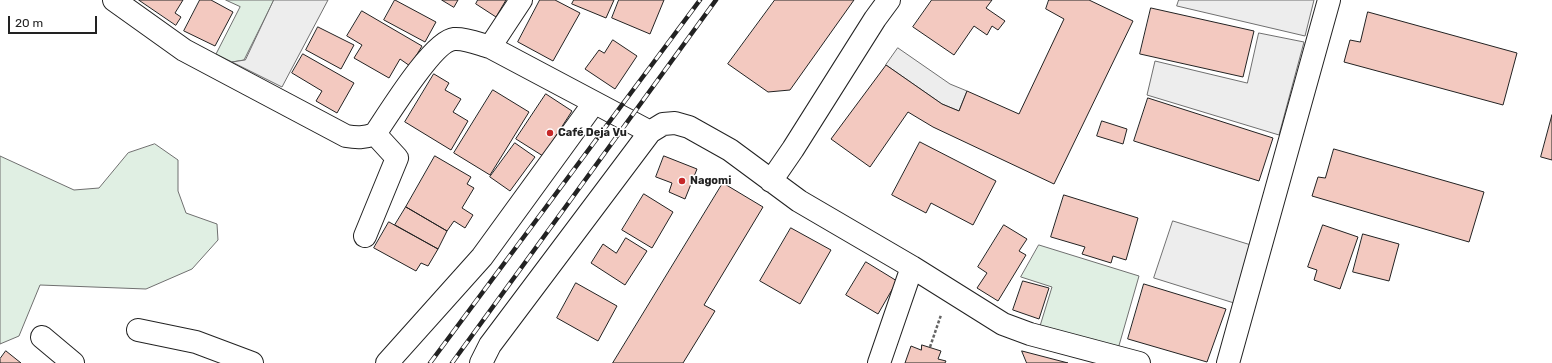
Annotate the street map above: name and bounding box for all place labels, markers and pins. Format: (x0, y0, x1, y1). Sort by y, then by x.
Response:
place label: Café Deja Vu (558, 126, 627, 140)
marker: Café Deja Vu (545, 128, 555, 138)
place label: Nagomi (690, 174, 731, 188)
marker: Nagomi (677, 176, 687, 186)

